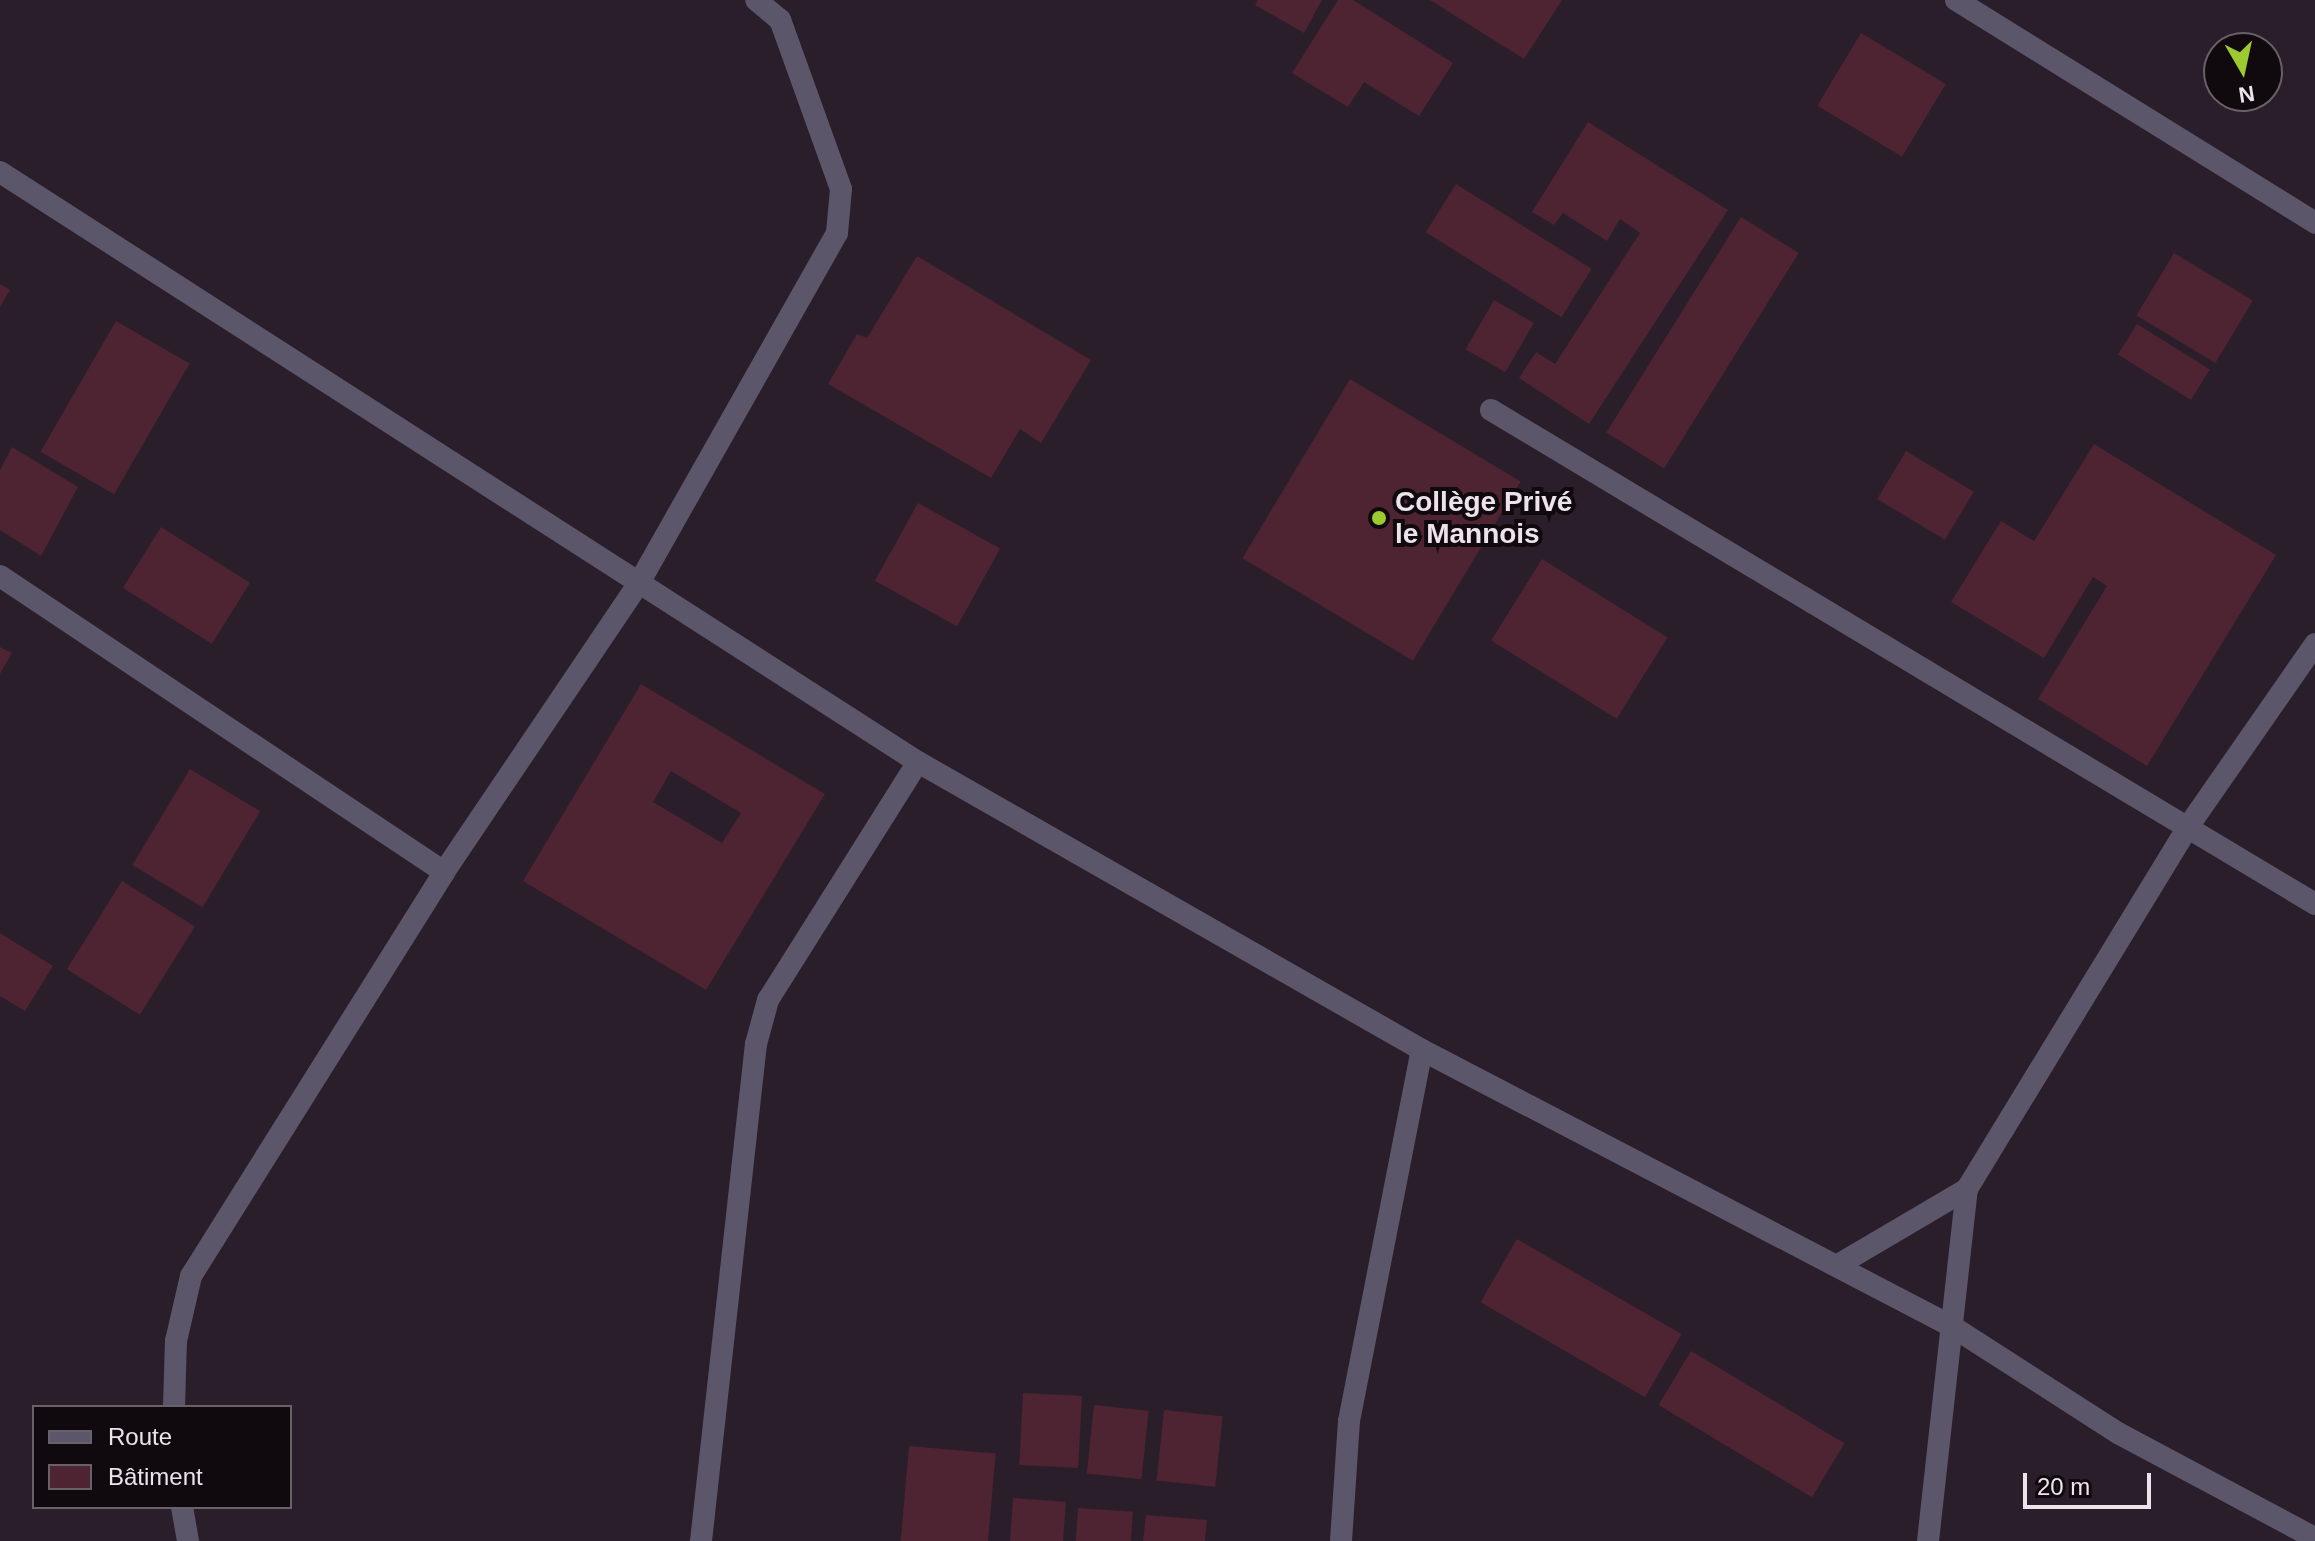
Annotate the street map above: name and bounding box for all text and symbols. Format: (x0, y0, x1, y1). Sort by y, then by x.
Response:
north arrow (2203, 32, 2283, 112)
text: N (2237, 81, 2256, 108)
place label: Collège Privé le Mannois (1395, 485, 1572, 551)
marker: Collège Privé le Mannois (1370, 509, 1388, 527)
legend (32, 1405, 292, 1509)
text: Route (108, 1423, 172, 1450)
scale bar (2027, 1457, 2155, 1507)
text: Bâtiment (108, 1463, 203, 1490)
text: 20 m (2037, 1473, 2090, 1500)

